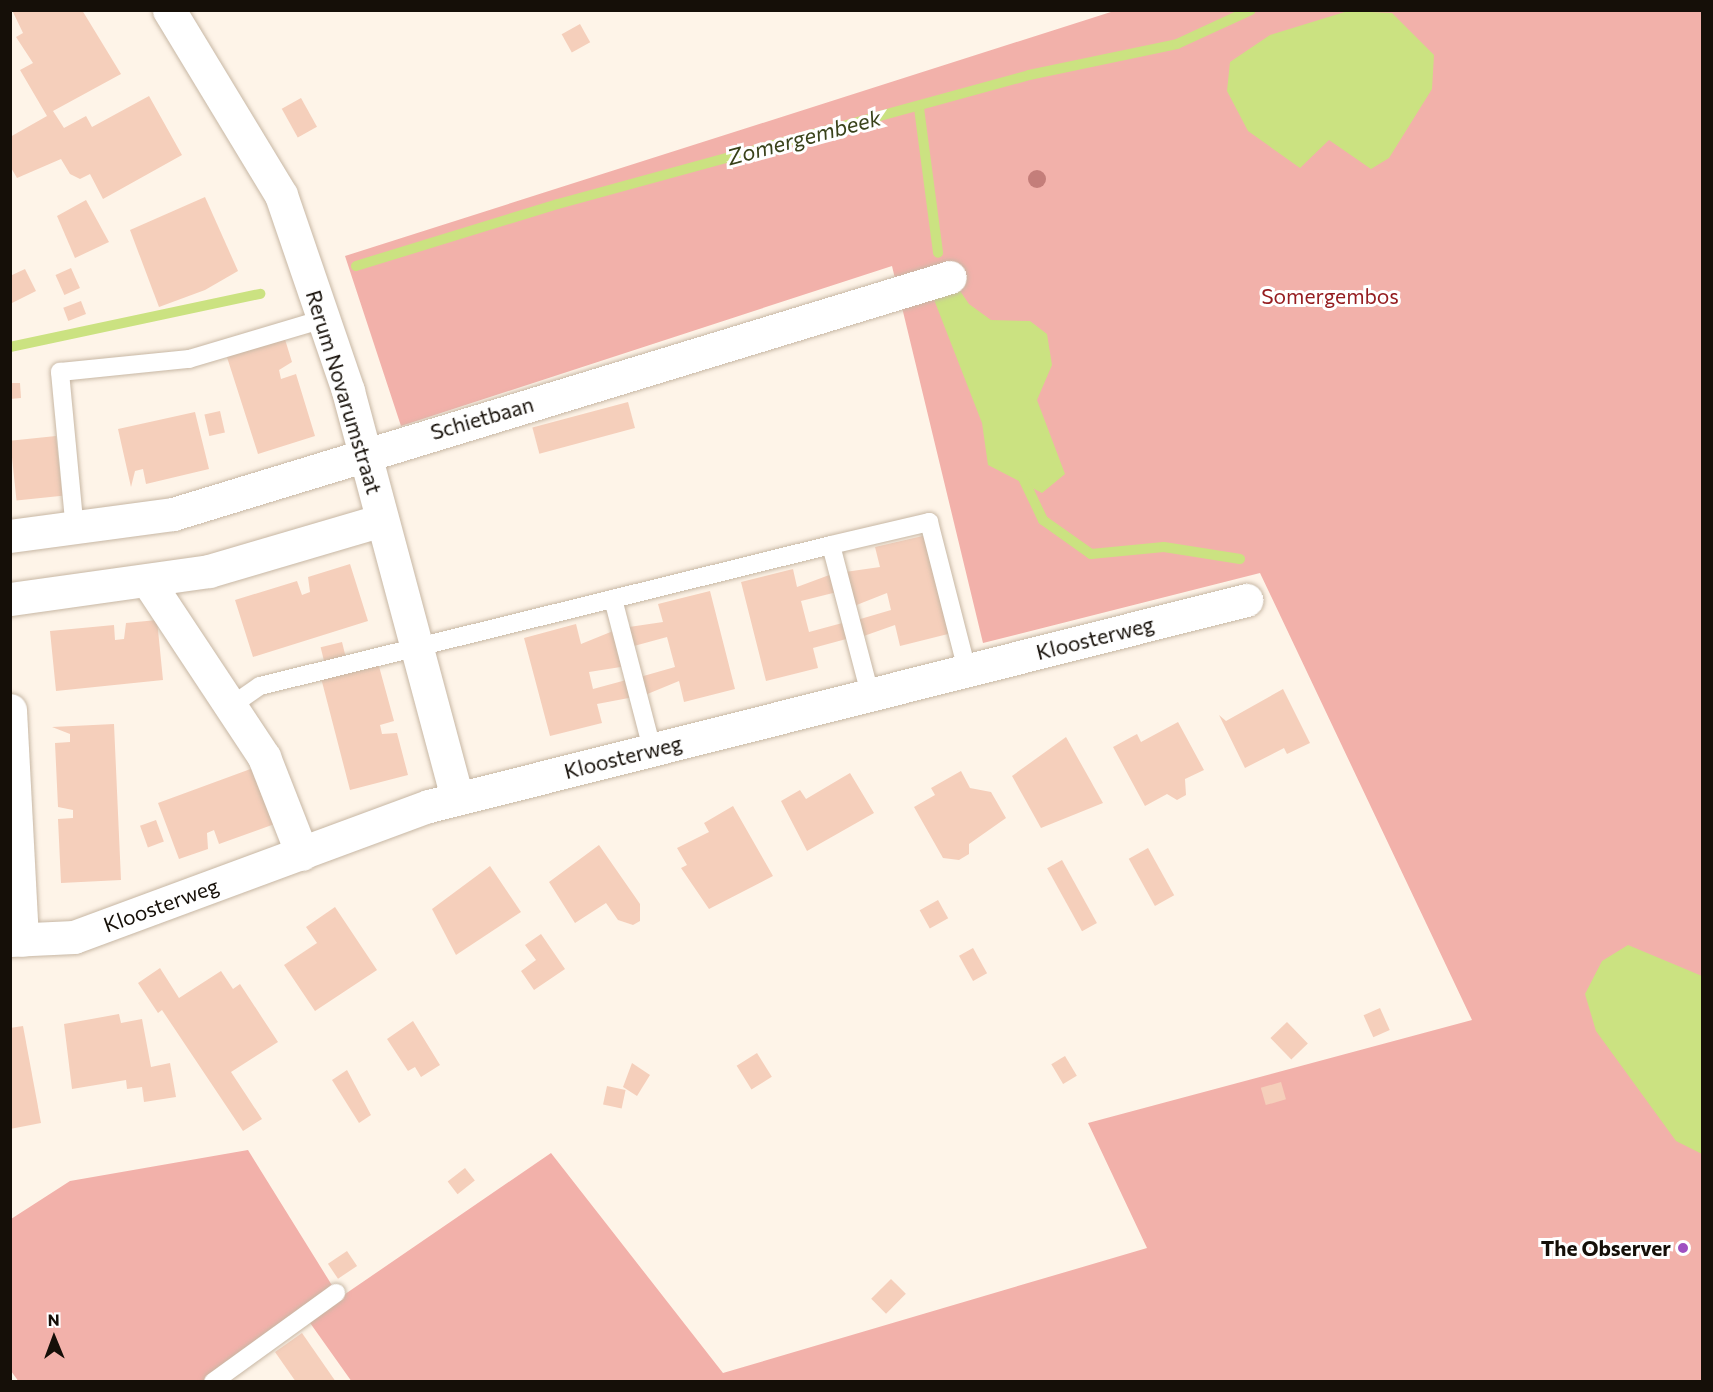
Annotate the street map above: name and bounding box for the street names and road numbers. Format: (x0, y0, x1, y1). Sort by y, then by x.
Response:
street label: Rerum Novarumstraat (301, 287, 387, 497)
street label: Schietbaan (428, 391, 536, 445)
street label: Kloosterweg (1033, 611, 1157, 665)
street label: Kloosterweg (561, 730, 685, 784)
street label: Kloosterweg (100, 873, 222, 937)

